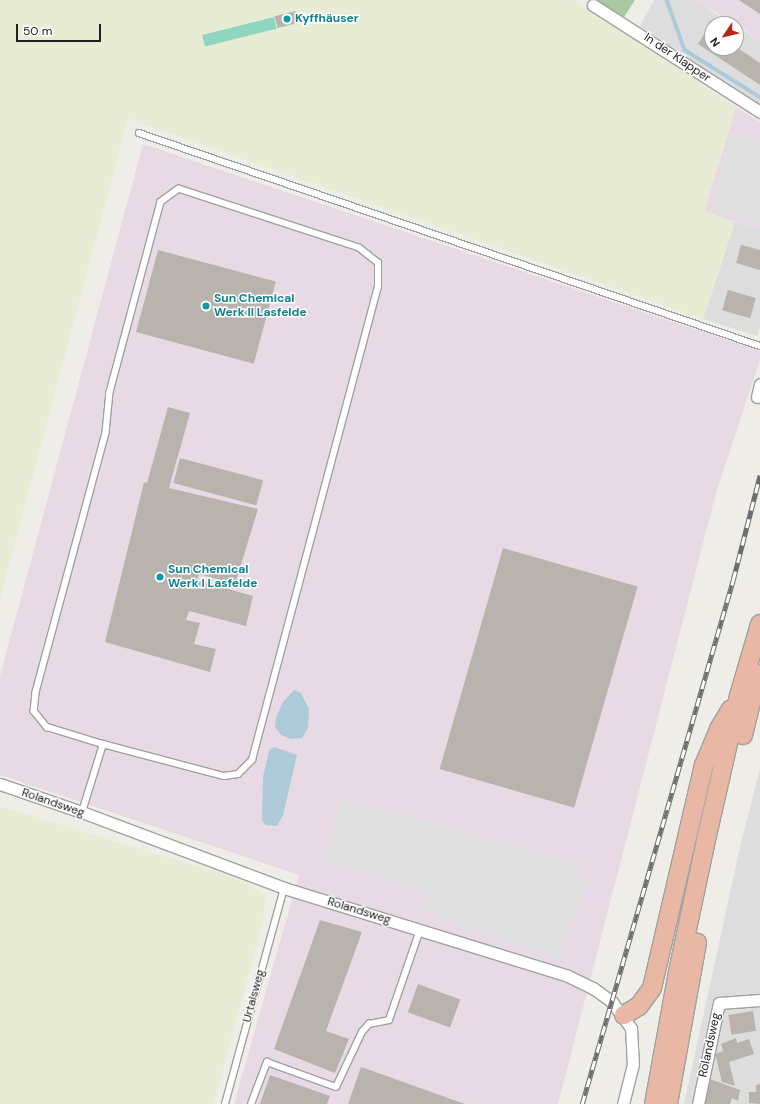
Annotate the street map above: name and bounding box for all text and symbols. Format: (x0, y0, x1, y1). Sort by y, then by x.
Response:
place label: Kyffhäuser (295, 12, 359, 26)
marker: Kyffhäuser (282, 14, 292, 24)
scale bar (18, 16, 103, 42)
north arrow (704, 16, 744, 56)
text: 50 m (23, 23, 52, 39)
street label: In der Klapper (641, 30, 713, 86)
text: N (707, 35, 723, 50)
place label: Sun Chemical Werk II Lasfelde (214, 292, 307, 320)
marker: Sun Chemical Werk II Lasfelde (201, 301, 211, 311)
place label: Sun Chemical Werk I Lasfelde (168, 563, 257, 591)
marker: Sun Chemical Werk I Lasfelde (155, 572, 165, 582)
street label: Rolandsweg (20, 785, 86, 821)
street label: Rolandsweg (325, 895, 393, 927)
street label: Urtalsweg (240, 968, 268, 1024)
street label: Rolandsweg (696, 1011, 724, 1079)

